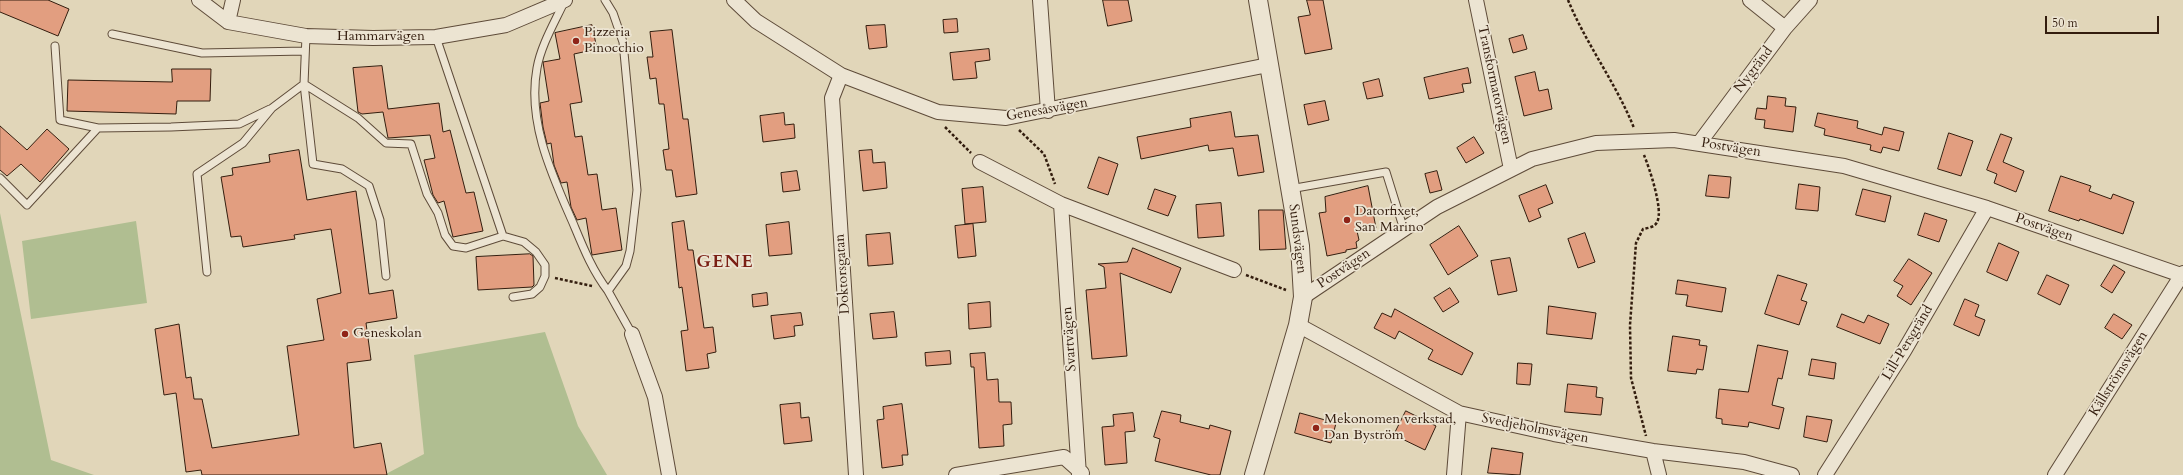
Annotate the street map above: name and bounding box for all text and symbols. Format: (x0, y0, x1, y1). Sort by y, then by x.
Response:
scale bar (2047, 8, 2161, 34)
text: 50 m (2052, 15, 2078, 31)
street label: Transformatorvägen (1473, 24, 1515, 146)
place label: Pizzeria Pinocchio (584, 25, 644, 58)
street label: Hammarvägen (337, 29, 425, 45)
marker: Pizzeria Pinocchio (571, 36, 581, 46)
street label: Nygränd (1731, 43, 1777, 97)
street label: Genesåsvägen (1005, 95, 1089, 125)
street label: Postvägen (1700, 135, 1762, 161)
street label: Sundsvägen (1284, 203, 1310, 275)
place label: Datorfixet, San Marino (1355, 204, 1424, 236)
street label: Postvägen (2013, 210, 2075, 246)
marker: Datorfixet, San Marino (1342, 215, 1352, 225)
street label: Doktorsgatan (832, 233, 854, 315)
street label: Postvägen (1314, 245, 1374, 293)
district label: GENE (696, 252, 754, 274)
street label: Lill-Persgränd (1879, 302, 1937, 384)
street label: Svartvägen (1059, 306, 1081, 372)
place label: Geneskolan (353, 326, 422, 342)
street label: Källströmsvägen (2086, 328, 2152, 420)
marker: Geneskolan (340, 329, 350, 339)
street label: Svedjeholmsvägen (1480, 410, 1590, 448)
place label: Mekonomen verkstad, Dan Byström (1324, 412, 1456, 444)
marker: Mekonomen verkstad, Dan Byström (1311, 423, 1321, 433)

